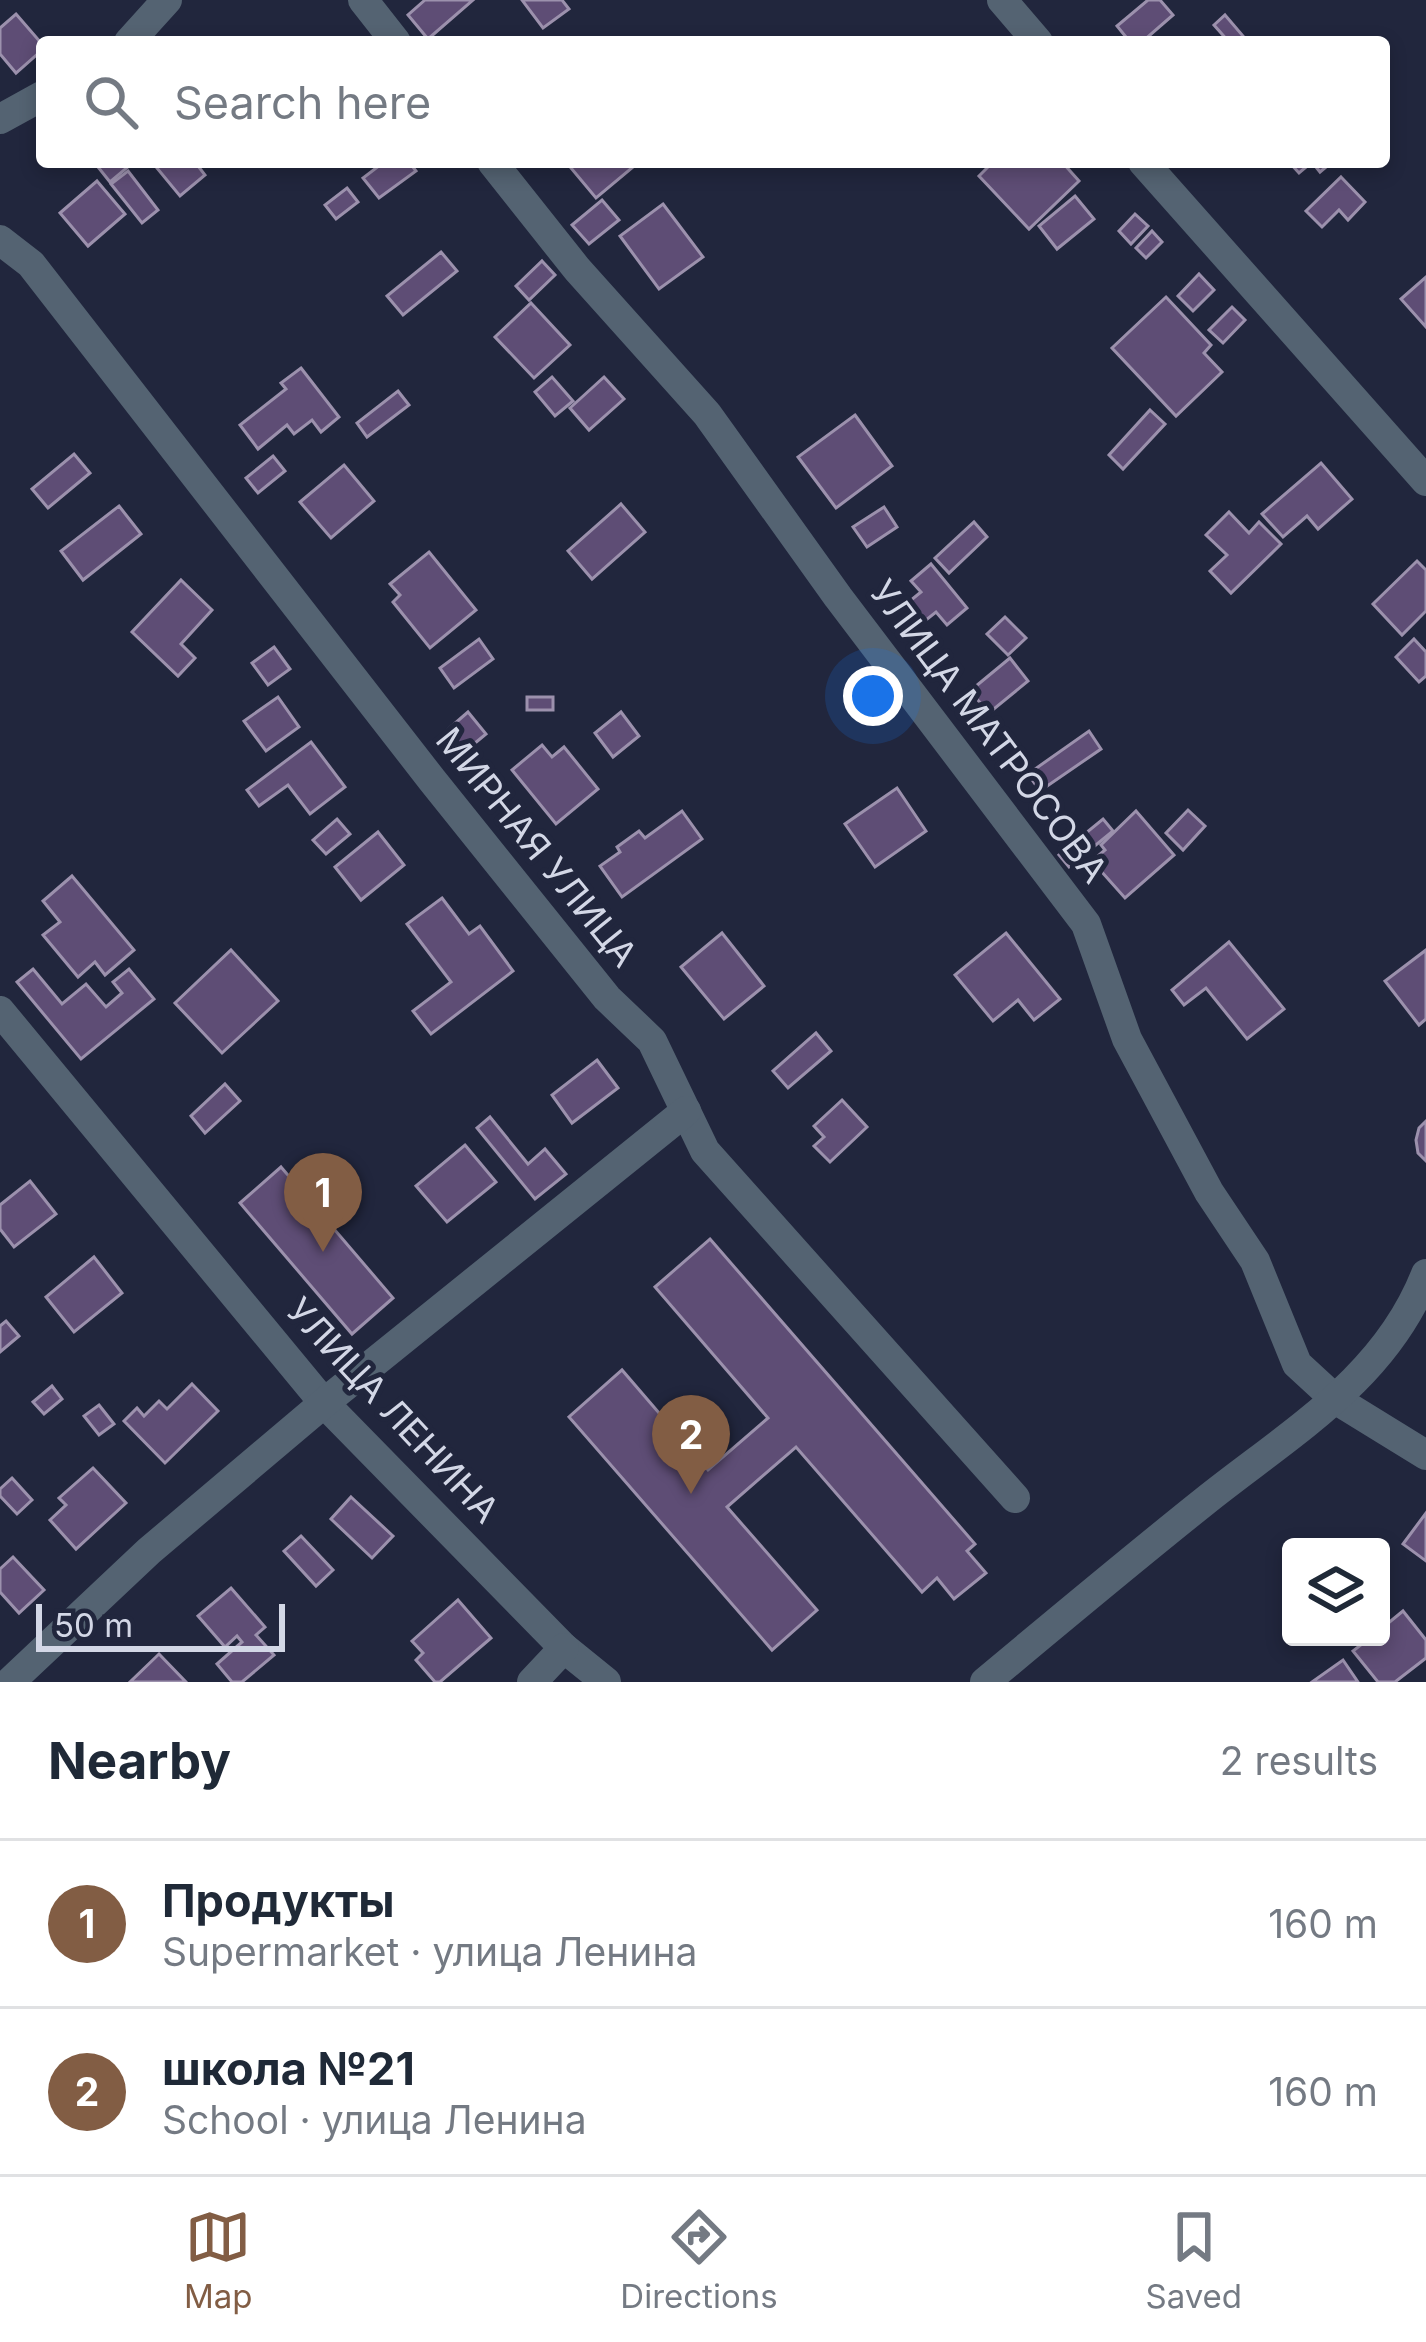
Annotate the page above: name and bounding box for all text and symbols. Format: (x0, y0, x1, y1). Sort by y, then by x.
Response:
search box (36, 36, 1390, 168)
icon: search (78, 69, 144, 135)
text: Search here (174, 75, 431, 130)
street label: УЛИЦА МАТРОСОВА (861, 571, 1117, 891)
your location (843, 666, 903, 726)
street label: МИРНАЯ УЛИЦА (427, 719, 647, 975)
pin: 1 (284, 1153, 362, 1252)
street label: УЛИЦА ЛЕНИНА (277, 1288, 509, 1532)
pin: 2 (652, 1395, 730, 1494)
map controls (1282, 1538, 1390, 1646)
button: layers (1282, 1538, 1390, 1646)
scale bar (36, 1598, 285, 1651)
text: 50 m (54, 1605, 133, 1645)
text: Nearby (48, 1730, 231, 1791)
text: 2 results (1220, 1737, 1378, 1784)
text: Продукты (162, 1873, 395, 1928)
text: 1 (79, 1900, 95, 1947)
text: 160 m (1268, 1900, 1378, 1947)
text: Supermarket · улица Ленина (162, 1928, 697, 1975)
text: школа №21 (162, 2041, 415, 2096)
text: 2 (75, 2068, 99, 2115)
text: 160 m (1268, 2068, 1378, 2115)
text: School · улица Ленина (162, 2096, 587, 2143)
tab: Map (184, 2204, 252, 2316)
tab: Directions (620, 2204, 778, 2316)
tab: Saved (1145, 2204, 1242, 2316)

